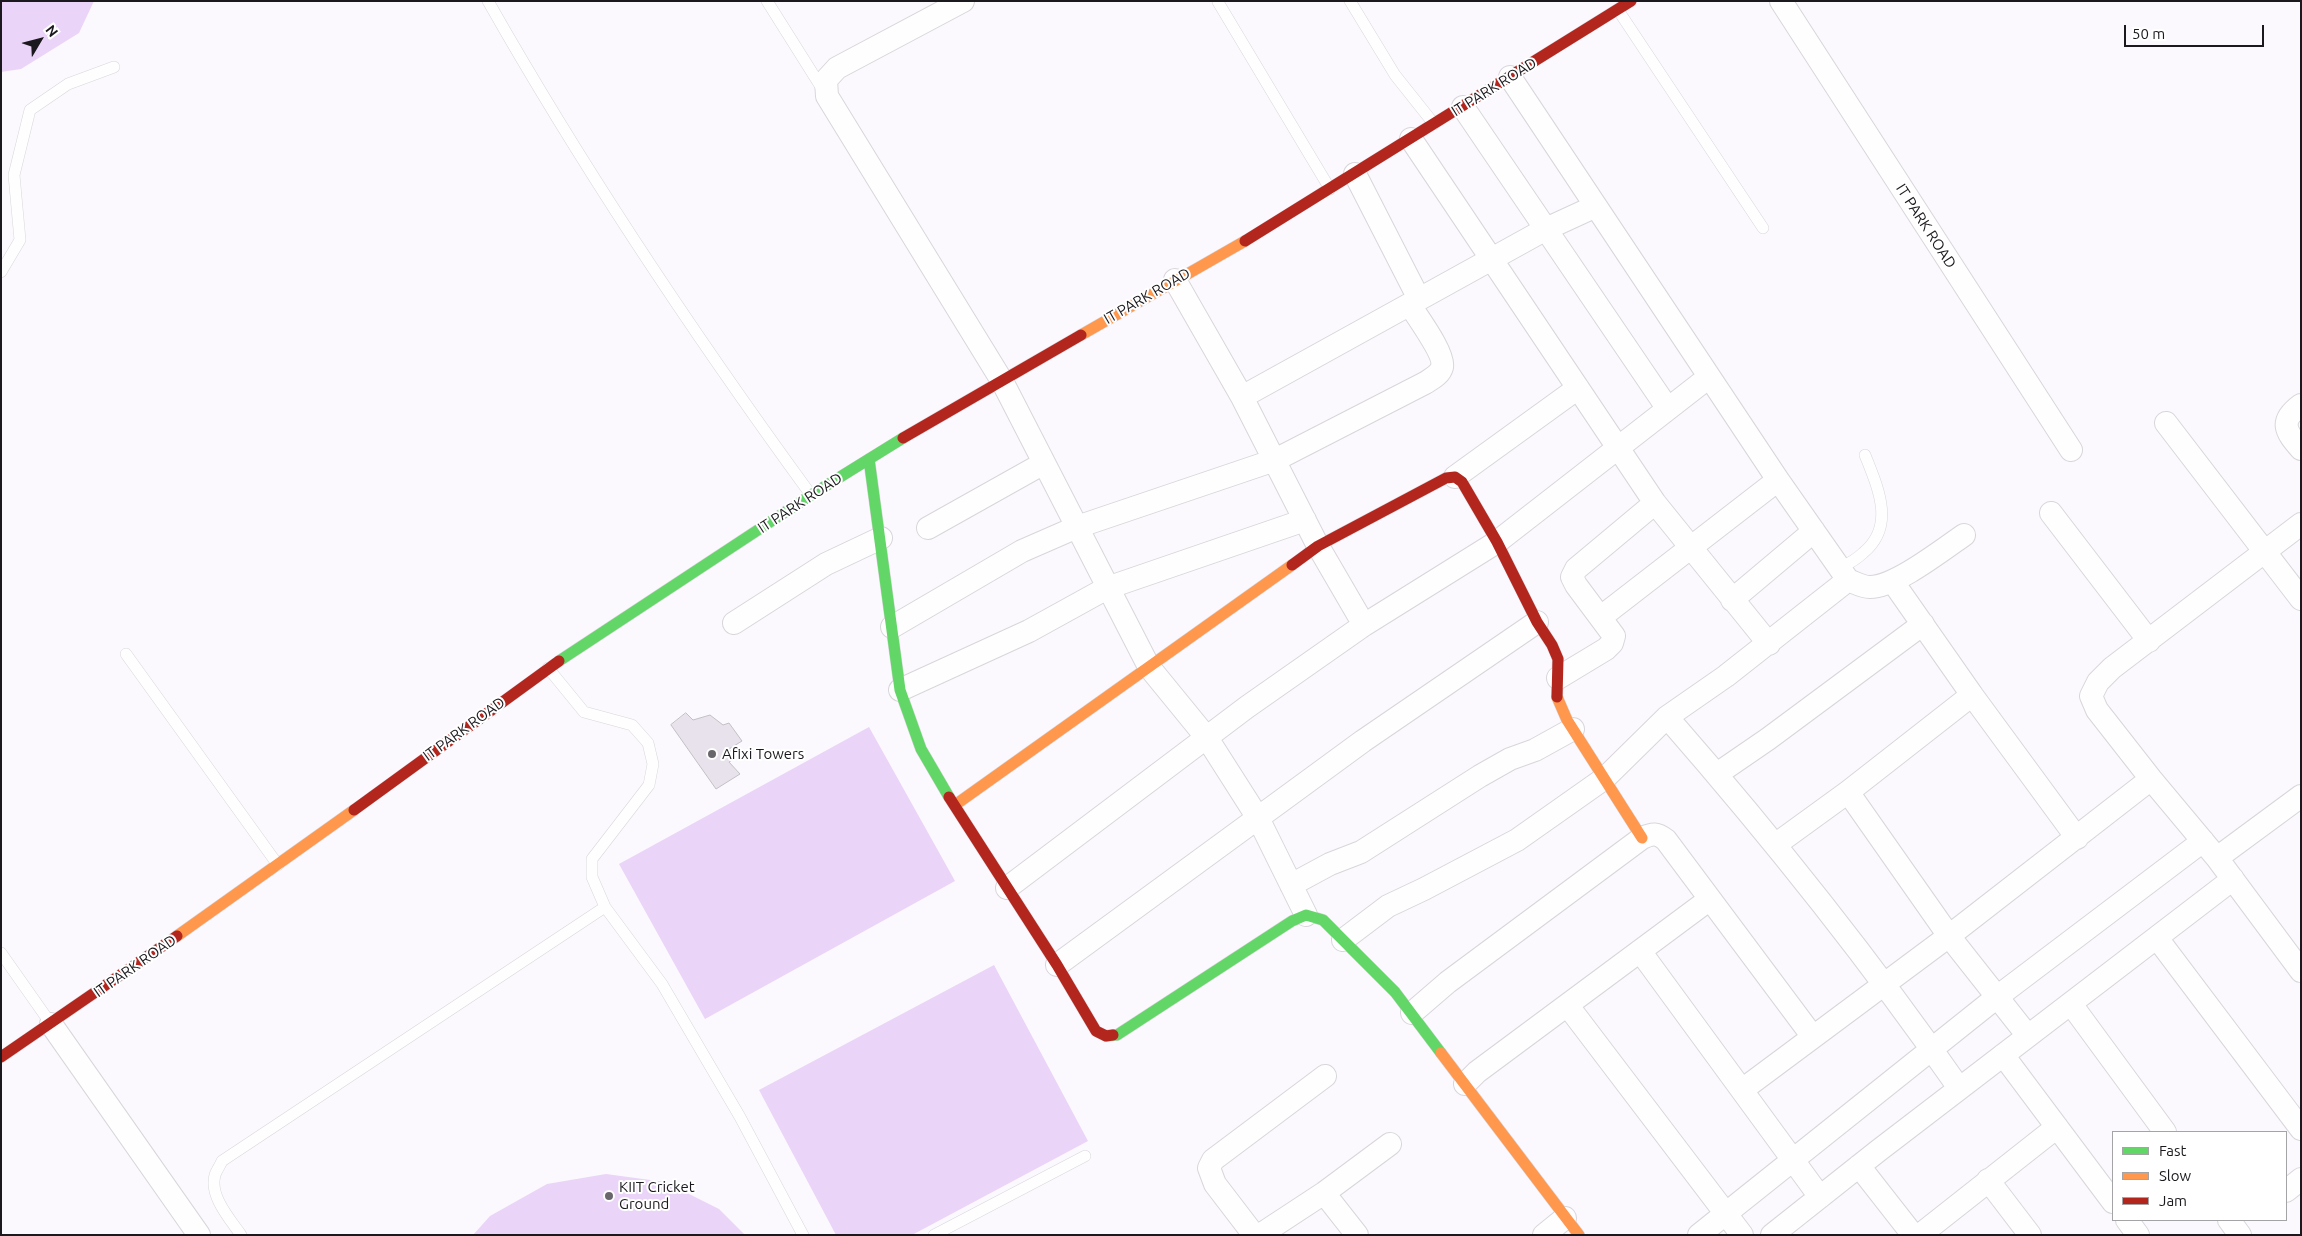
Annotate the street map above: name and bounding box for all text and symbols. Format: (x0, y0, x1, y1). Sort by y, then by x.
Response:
north arrow (15, 15, 65, 65)
scale bar (2127, 15, 2267, 47)
text: N (42, 22, 62, 40)
text: 50 m (2132, 25, 2165, 42)
street label: IT PARK ROAD (1448, 54, 1540, 120)
street label: IT PARK ROAD (1892, 181, 1960, 271)
street label: IT PARK ROAD (1101, 264, 1193, 328)
street label: IT PARK ROAD (755, 469, 845, 537)
street label: IT PARK ROAD (420, 693, 508, 765)
place label: Afixi Towers (722, 745, 804, 763)
marker: Afixi Towers (706, 748, 718, 760)
street label: IT PARK ROAD (90, 931, 180, 1001)
legend (2112, 1131, 2287, 1221)
text: Fast (2159, 1142, 2186, 1159)
text: Slow (2159, 1167, 2191, 1184)
place label: KIIT Cricket Ground (619, 1178, 695, 1213)
marker: KIIT Cricket Ground (603, 1190, 615, 1202)
text: Jam (2159, 1192, 2187, 1209)

